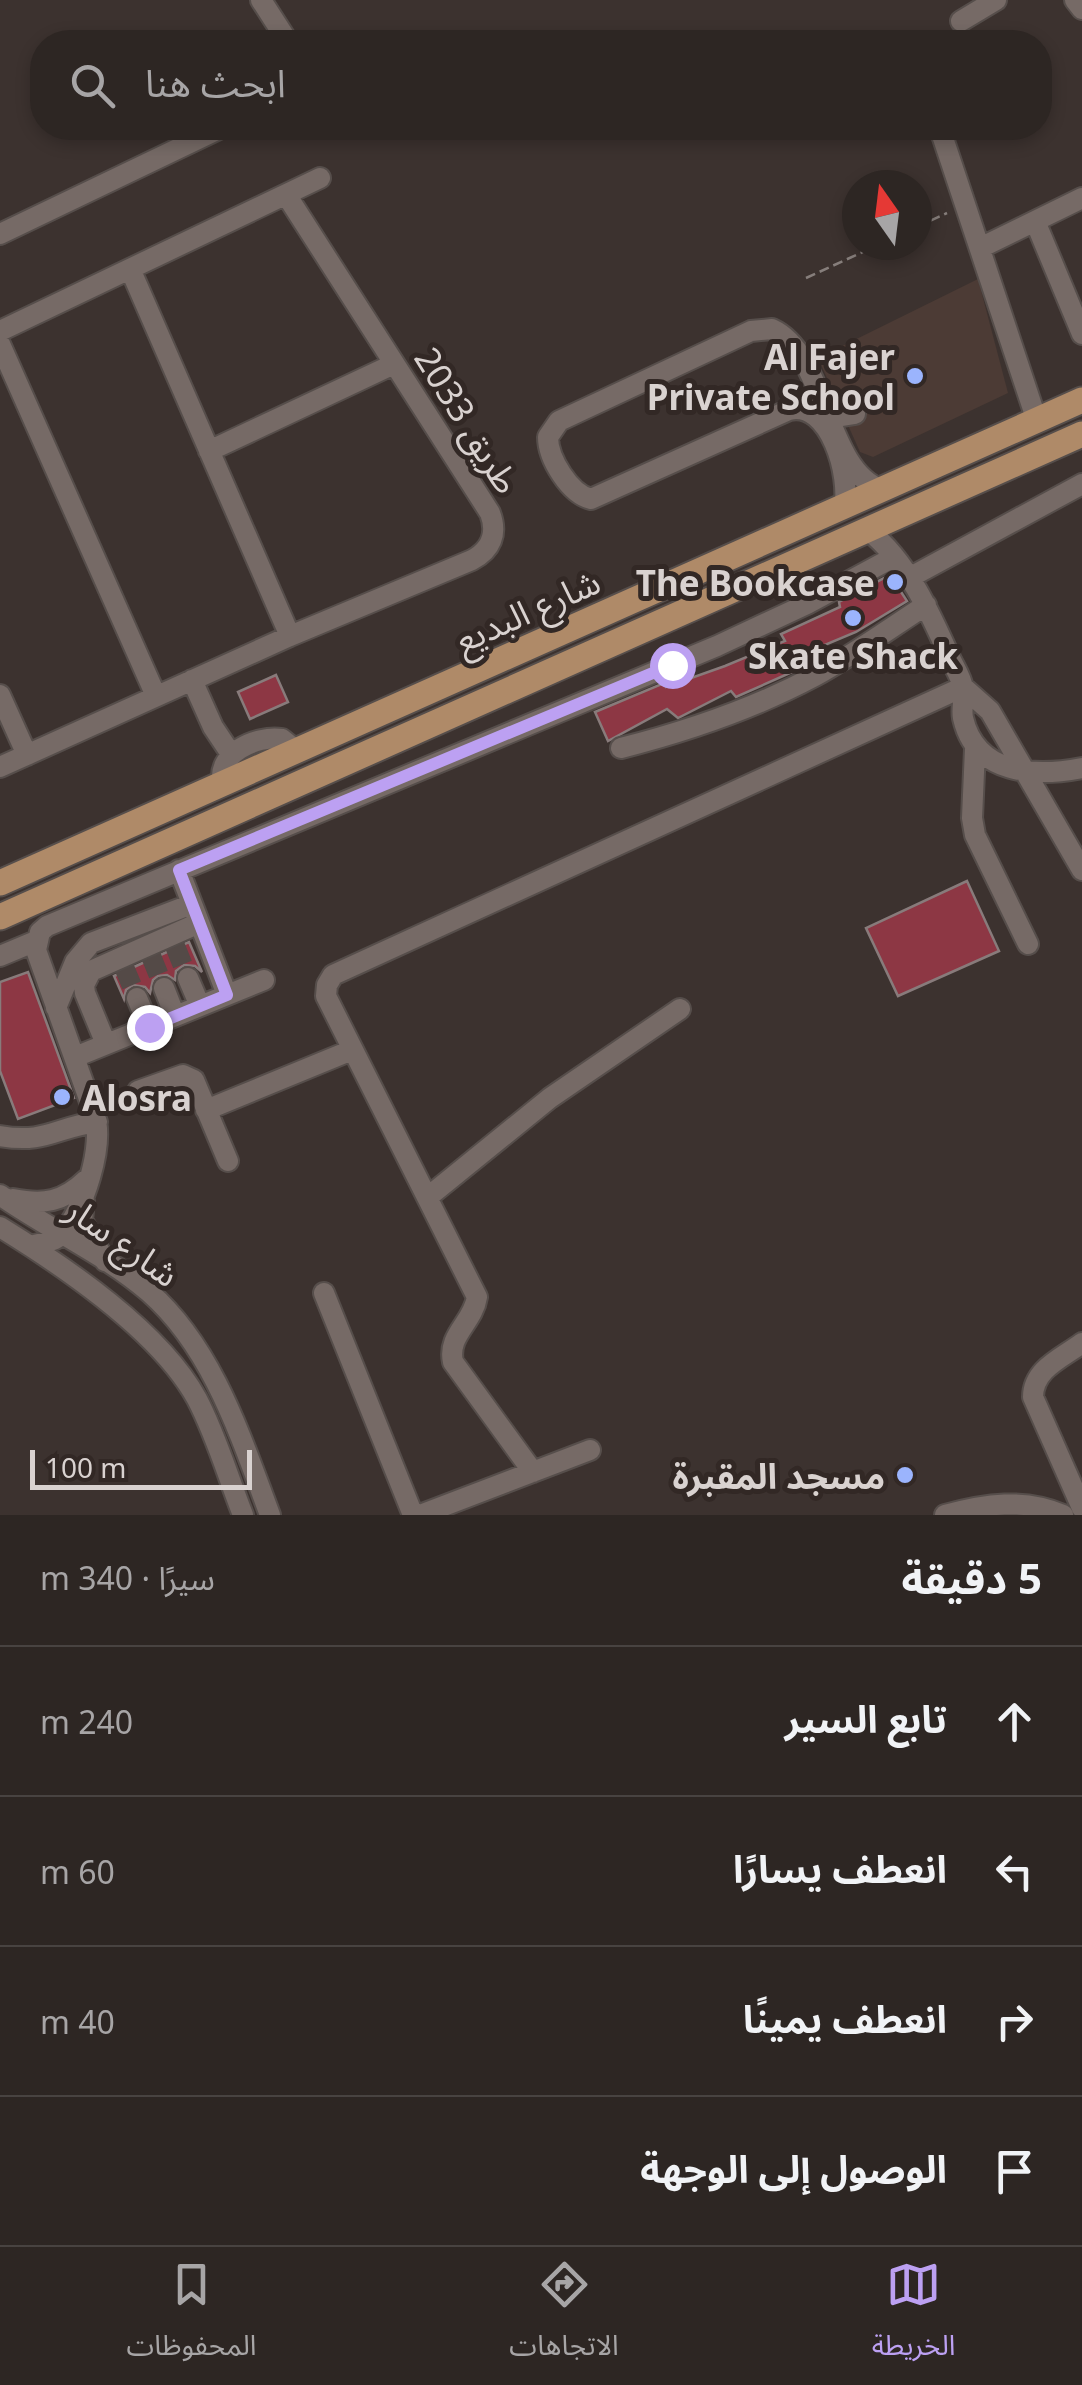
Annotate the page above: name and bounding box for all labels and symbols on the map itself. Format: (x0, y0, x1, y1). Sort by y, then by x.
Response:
north arrow (842, 170, 932, 260)
place label: Al Fajer Private School (647, 333, 895, 420)
street label: طريق 2033 (404, 338, 532, 502)
marker: Al Fajer Private School (904, 365, 926, 387)
street label: شارع البديع (447, 557, 609, 667)
place label: The Bookcase (636, 559, 875, 606)
marker: The Bookcase (884, 571, 906, 593)
marker: Skate Shack (842, 607, 864, 629)
place label: Skate Shack (748, 632, 958, 679)
route start (650, 643, 696, 689)
route end (127, 1005, 173, 1051)
place label: Alosra (82, 1074, 192, 1121)
marker: Alosra (51, 1086, 73, 1108)
street label: شارع سار (54, 1185, 189, 1300)
scale bar (30, 1445, 252, 1490)
place label: مسجد المقبرة (672, 1452, 885, 1499)
marker: مسجد المقبرة (894, 1464, 916, 1486)

